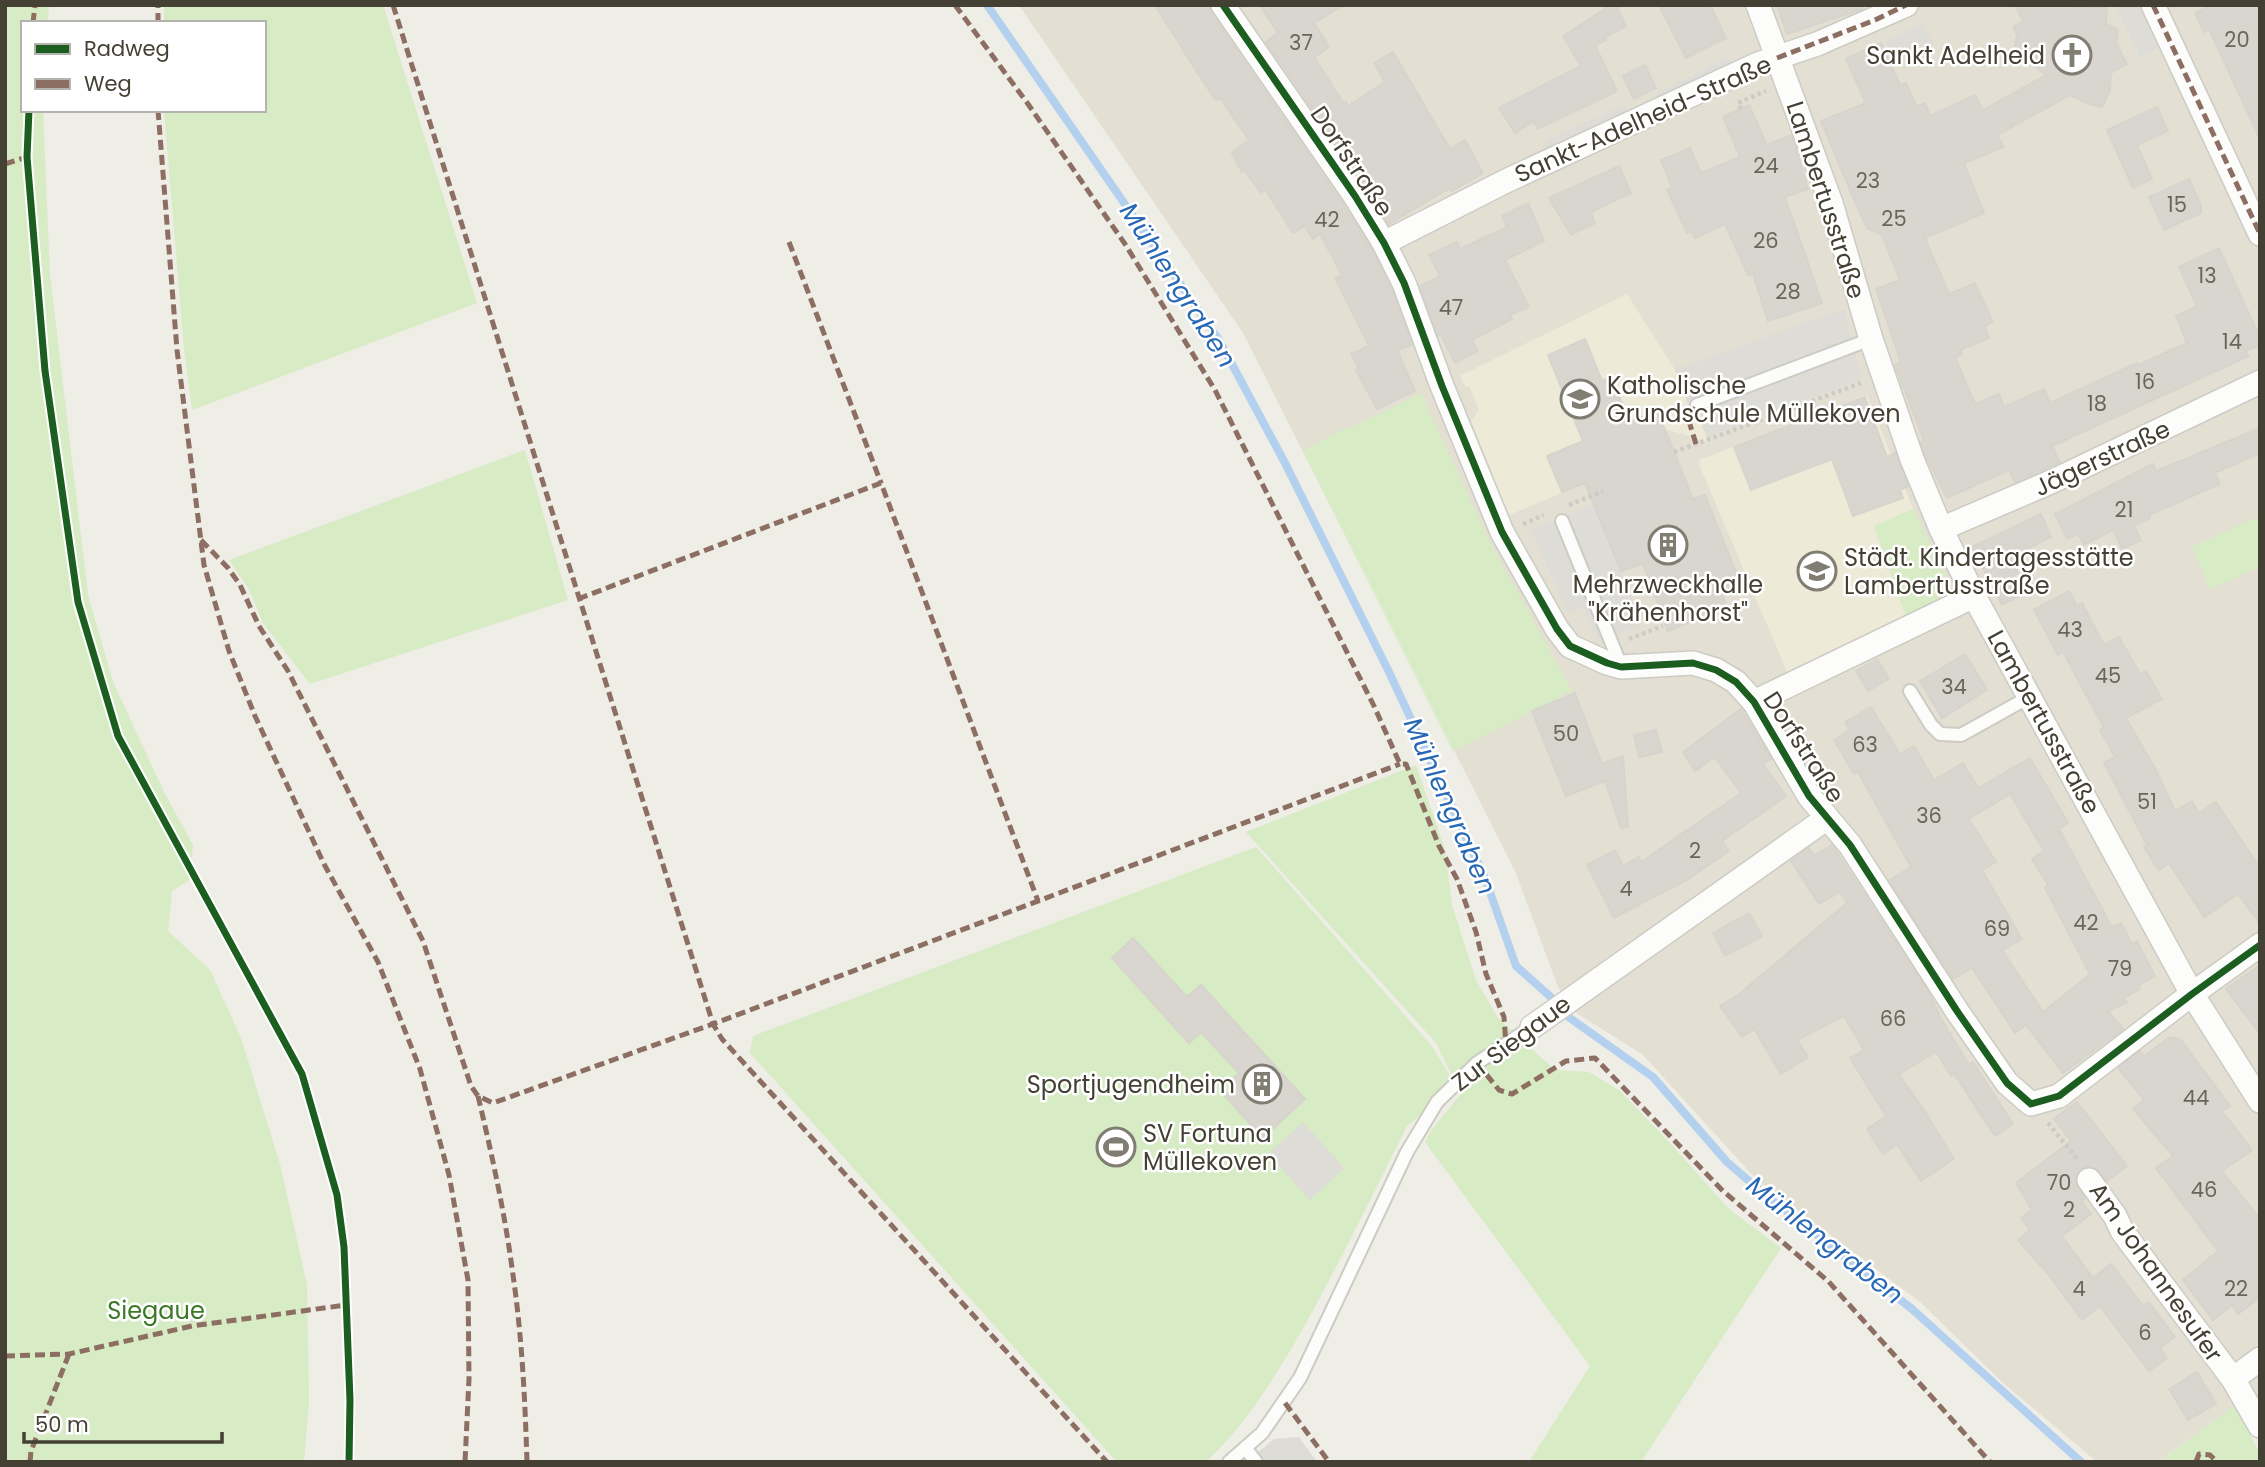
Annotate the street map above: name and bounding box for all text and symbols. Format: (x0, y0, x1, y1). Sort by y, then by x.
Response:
legend (21, 21, 266, 112)
house number: 20 (2224, 25, 2250, 54)
house number: 37 (1289, 28, 1313, 57)
text: Radweg (84, 34, 170, 63)
church icon: Sankt Adelheid (2051, 34, 2093, 76)
place label: Sankt Adelheid (1866, 39, 2045, 72)
street label: Sankt-Adelheid-Straße (1509, 47, 1777, 191)
text: Weg (84, 69, 132, 98)
street label: Lambertusstraße (1779, 97, 1873, 303)
street label: Dorfstraße (1303, 99, 1401, 223)
house number: 24 (1753, 151, 1779, 180)
house number: 23 (1856, 166, 1880, 195)
house number: 15 (2167, 190, 2187, 219)
water label: Mühlengraben (1111, 196, 1245, 374)
house number: 25 (1881, 204, 1907, 233)
house number: 42 (1314, 205, 1340, 234)
house number: 26 (1753, 226, 1779, 255)
house number: 13 (2197, 261, 2217, 290)
house number: 28 (1775, 277, 1801, 306)
house number: 47 (1439, 293, 1463, 322)
house number: 14 (2222, 327, 2242, 356)
house number: 16 (2135, 367, 2155, 396)
place label: Katholische Grundschule Müllekoven (1607, 369, 1901, 430)
school or university icon: Katholische Grundschule Müllekoven (1559, 378, 1601, 420)
house number: 18 (2087, 389, 2107, 418)
street label: Jägerstraße (2029, 412, 2175, 504)
house number: 21 (2115, 495, 2133, 524)
building icon: Mehrzweckhalle "Krähenhorst" (1647, 524, 1689, 566)
place label: Städt. Kindertagesstätte Lambertusstraße (1844, 541, 2134, 602)
school or university icon: Städt. Kindertagesstätte Lambertusstraße (1796, 550, 1838, 592)
place label: Mehrzweckhalle "Krähenhorst" (1573, 568, 1763, 629)
house number: 43 (2057, 615, 2083, 644)
street label: Lambertusstraße (1980, 624, 2108, 820)
house number: 45 (2095, 661, 2121, 690)
house number: 34 (1941, 672, 1967, 701)
street label: Dorfstraße (1756, 685, 1852, 809)
water label: Mühlengraben (1395, 712, 1505, 900)
house number: 50 (1553, 719, 1579, 748)
house number: 63 (1852, 730, 1878, 759)
house number: 51 (2137, 787, 2157, 816)
house number: 36 (1916, 801, 1942, 830)
house number: 2 (1689, 836, 1701, 865)
house number: 4 (1619, 874, 1633, 903)
house number: 42 (2073, 908, 2099, 937)
house number: 69 (1984, 914, 2010, 943)
house number: 79 (2108, 954, 2132, 983)
street label: Zur Siegaue (1445, 987, 1577, 1099)
house number: 66 (1880, 1004, 1906, 1033)
building icon: Sportjugendheim (1241, 1063, 1283, 1105)
place label: Sportjugendheim (1027, 1068, 1235, 1101)
house number: 44 (2183, 1083, 2209, 1112)
place label: SV Fortuna Müllekoven (1143, 1117, 1277, 1178)
sports icon: SV Fortuna Müllekoven (1095, 1126, 1137, 1168)
water label: Mühlengraben (1739, 1167, 1911, 1313)
house number: 70 (2047, 1168, 2071, 1197)
house number: 46 (2191, 1175, 2217, 1204)
street label: Am Johannesufer (2082, 1176, 2230, 1368)
house number: 2 (2063, 1195, 2075, 1224)
house number: 4 (2072, 1274, 2086, 1303)
house number: 22 (2224, 1274, 2248, 1303)
park label: Siegaue (107, 1294, 205, 1327)
house number: 6 (2138, 1318, 2152, 1347)
scale bar (24, 1400, 222, 1444)
text: 50 m (35, 1410, 89, 1439)

